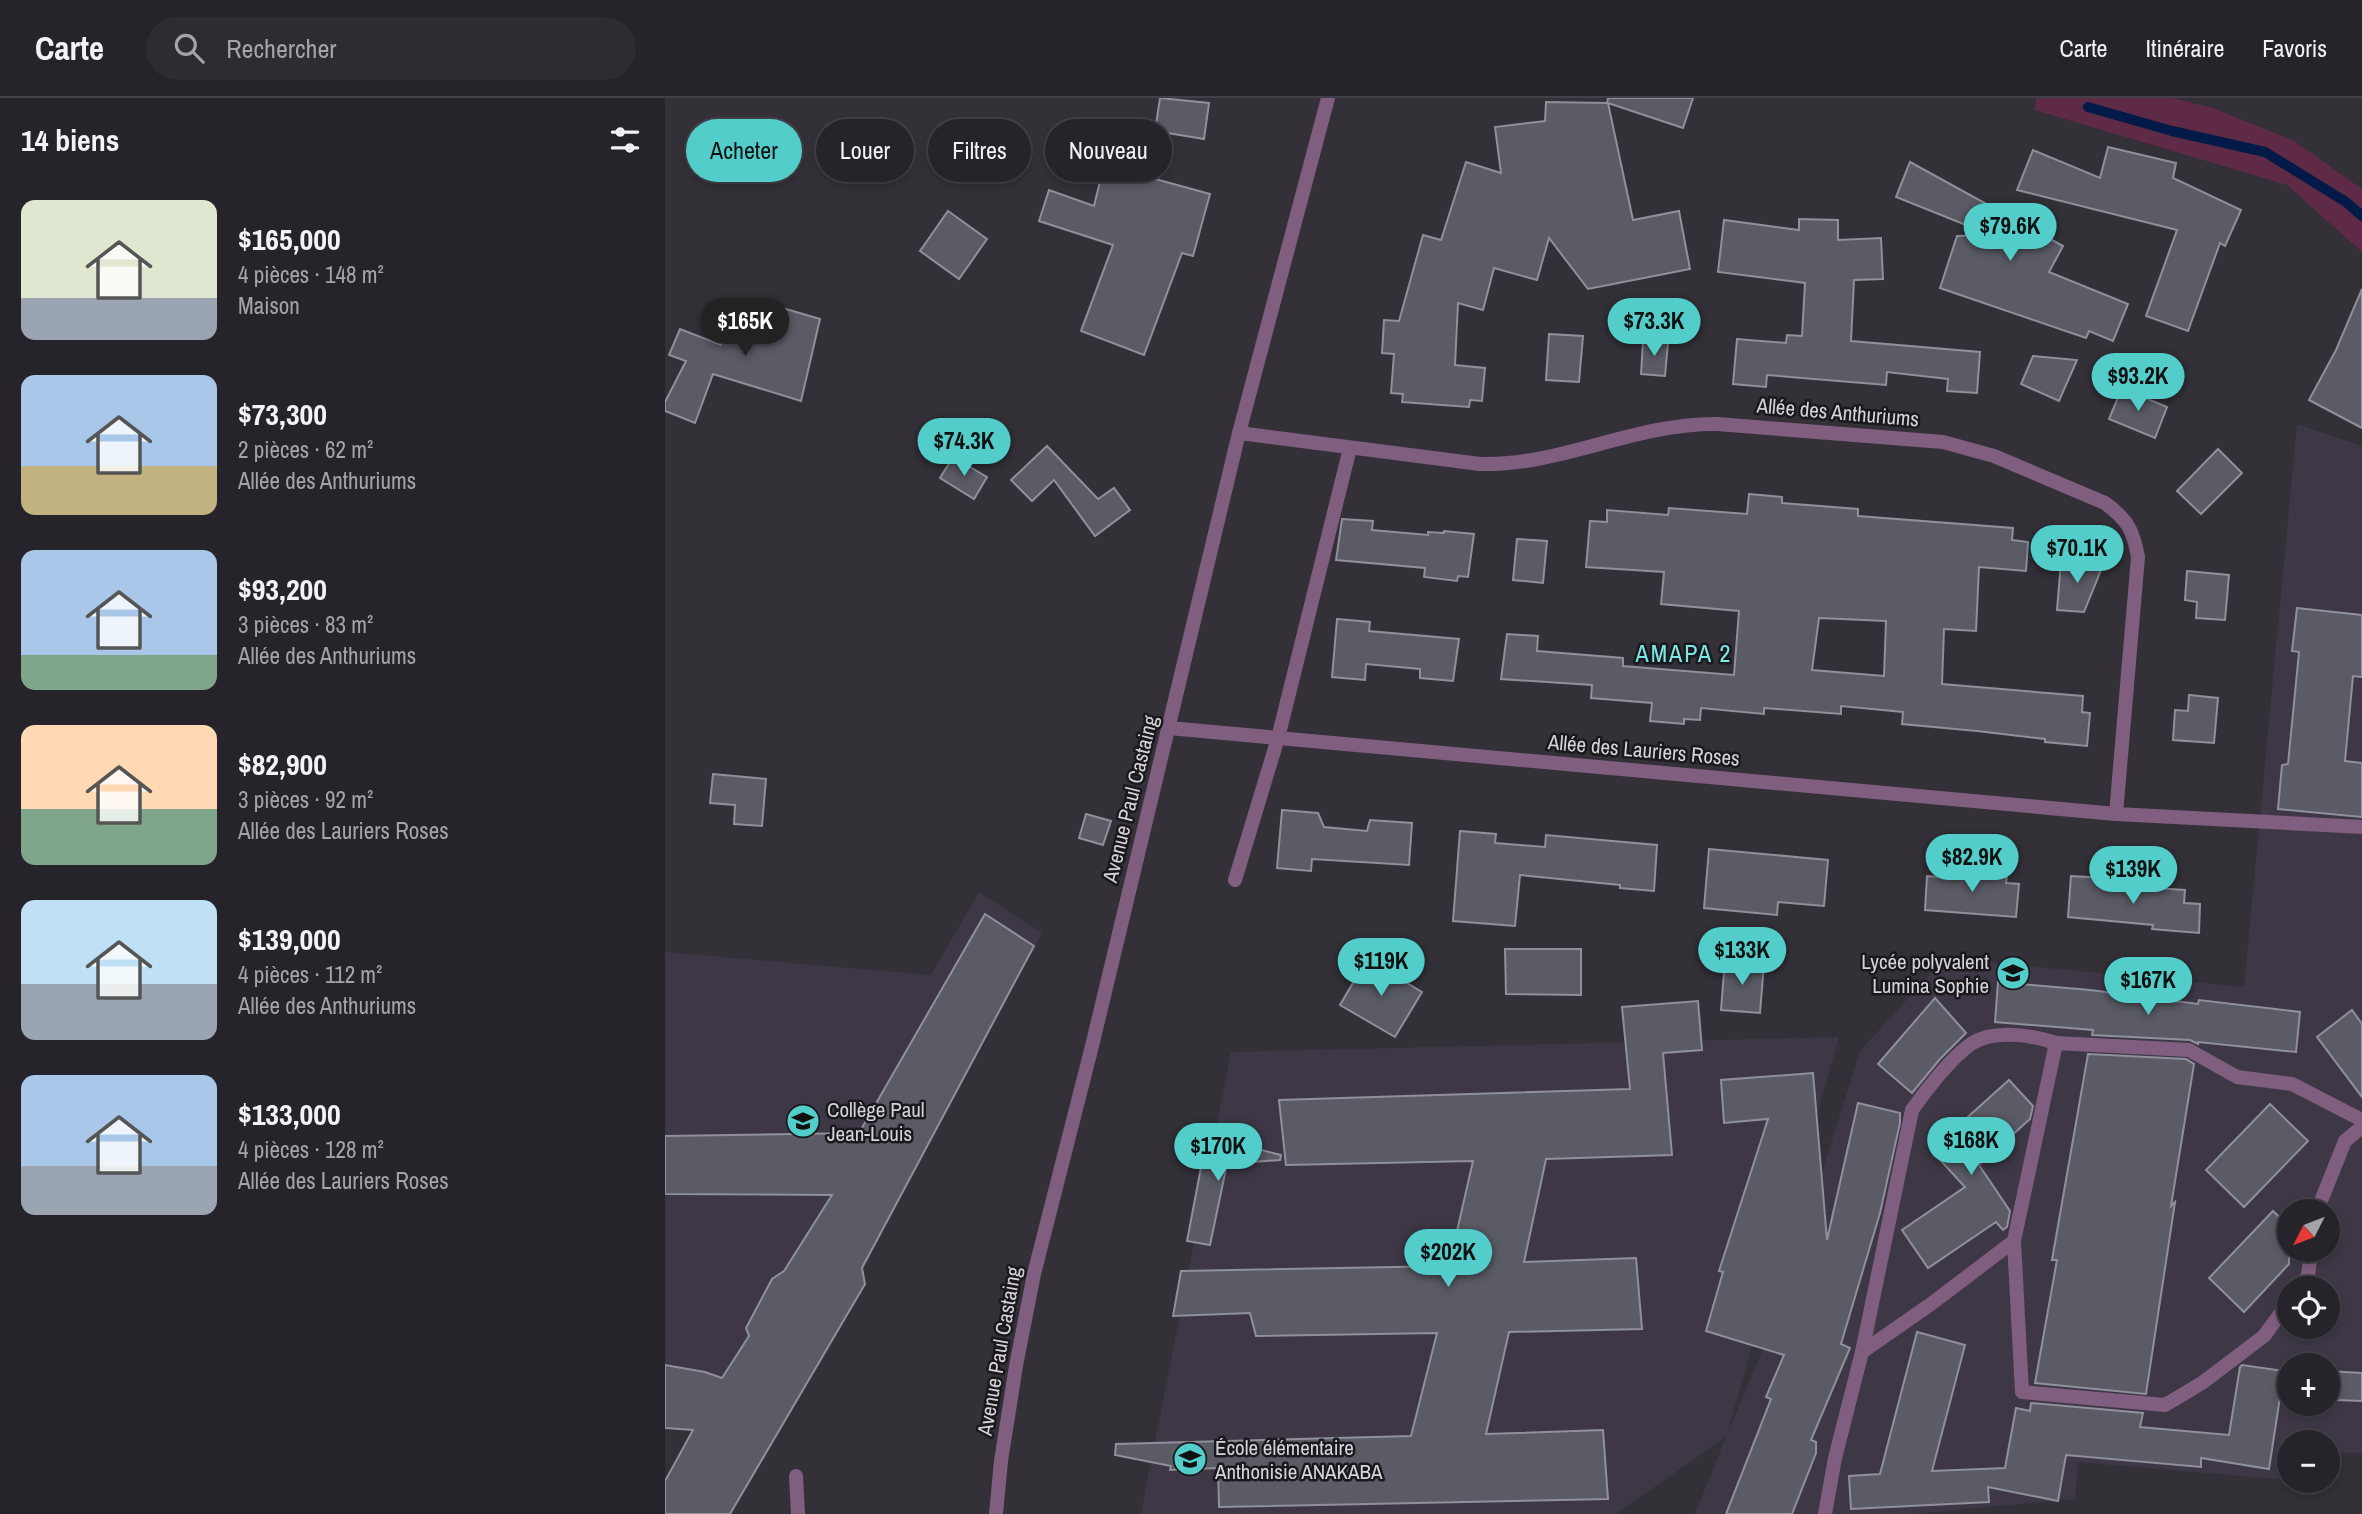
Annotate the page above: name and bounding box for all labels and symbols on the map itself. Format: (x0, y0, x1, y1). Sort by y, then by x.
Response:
pin: $79.6K (1953, 204, 2067, 263)
pin: $165K (696, 299, 794, 358)
pin: $73.3K (1597, 299, 1711, 358)
pin: $93.2K (2081, 354, 2195, 413)
street label: Allée des Anthuriums (1755, 390, 1920, 434)
pin: $74.3K (907, 418, 1021, 478)
pin: $70.1K (2020, 526, 2134, 585)
district label: AMAPA 2 (1635, 637, 1732, 669)
street label: Avenue Paul Castaing (1095, 712, 1165, 886)
street label: Allée des Lauriers Roses (1546, 727, 1741, 773)
pin: $82.9K (1915, 834, 2029, 894)
pin: $139K (2084, 846, 2182, 906)
pin: $133K (1693, 928, 1791, 987)
pin: $119K (1332, 939, 1430, 998)
place label: Lycée polyvalent Lumina Sophie (1861, 947, 1989, 1000)
school or university icon: Lycée polyvalent Lumina Sophie (1994, 954, 2032, 992)
pin: $167K (2099, 958, 2197, 1017)
place label: Collège Paul Jean-Louis (827, 1095, 925, 1148)
school or university icon: Collège Paul Jean-Louis (784, 1102, 822, 1140)
pin: $168K (1922, 1118, 2020, 1177)
pin: $170K (1169, 1124, 1267, 1183)
north arrow (2277, 1199, 2340, 1262)
pin: $202K (1399, 1230, 1497, 1289)
street label: Avenue Paul Castaing (970, 1264, 1028, 1439)
place label: École élémentaire Anthonisie ANAKABA (1214, 1433, 1383, 1486)
school or university icon: École élémentaire Anthonisie ANAKABA (1171, 1440, 1209, 1478)

